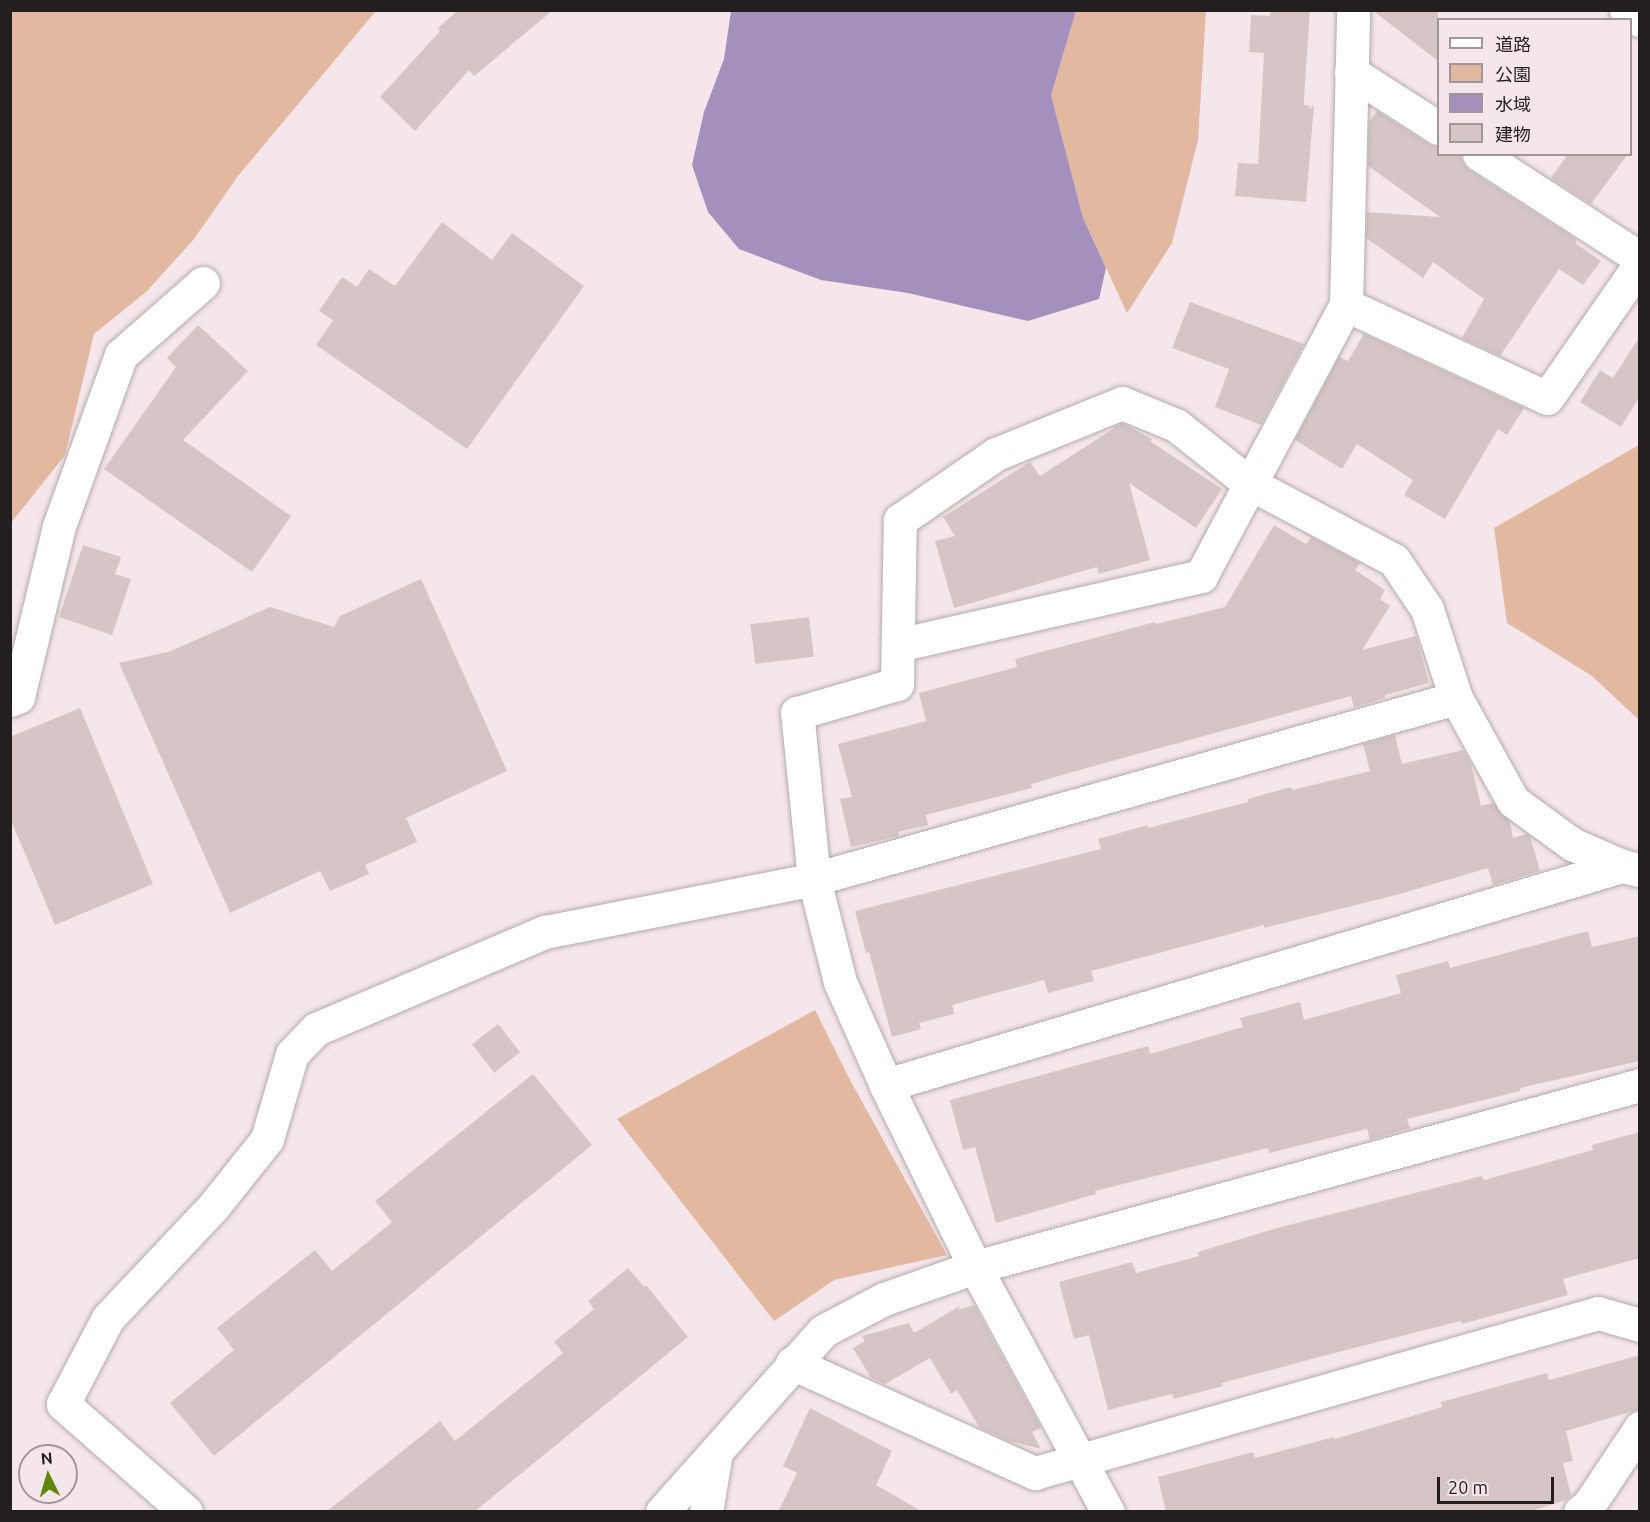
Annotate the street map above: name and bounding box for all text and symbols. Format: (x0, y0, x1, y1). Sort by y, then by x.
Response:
legend (1437, 18, 1632, 156)
text: 道路 (1495, 34, 1531, 54)
text: 公園 (1495, 64, 1531, 84)
text: 水域 (1495, 94, 1531, 114)
text: 建物 (1495, 124, 1531, 144)
north arrow (18, 1444, 78, 1504)
text: N (40, 1449, 53, 1468)
scale bar (1440, 1465, 1557, 1503)
text: 20 m (1448, 1477, 1488, 1497)

